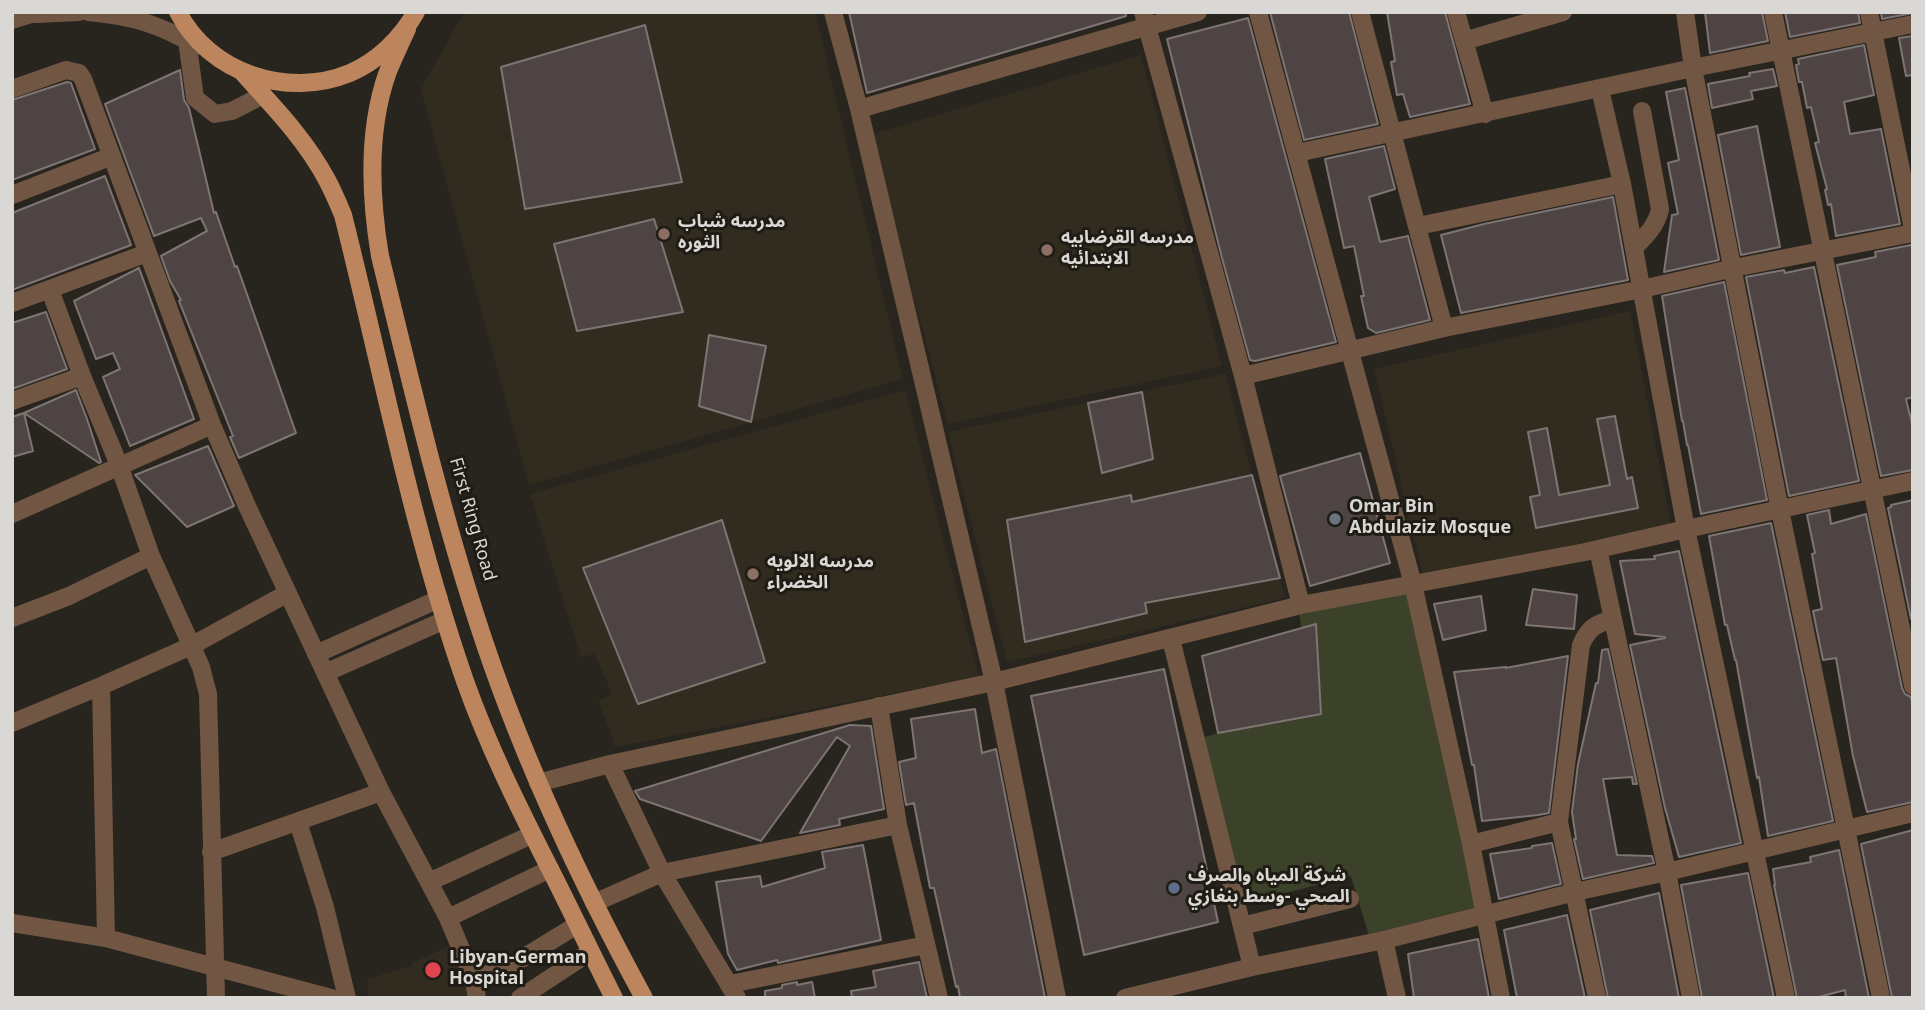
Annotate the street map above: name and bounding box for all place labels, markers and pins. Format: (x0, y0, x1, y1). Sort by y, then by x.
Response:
place label: مدرسه شباب الثوره (678, 213, 786, 256)
marker: مدرسه شباب الثوره (656, 226, 672, 242)
place label: مدرسه القرضابيه الابتدائيه (1061, 229, 1194, 272)
marker: مدرسه القرضابيه الابتدائيه (1039, 242, 1055, 258)
place label: Omar Bin Abdulaziz Mosque (1349, 498, 1511, 540)
marker: Omar Bin Abdulaziz Mosque (1327, 511, 1343, 527)
place label: مدرسه الالويه الخضراء (767, 553, 874, 596)
marker: مدرسه الالويه الخضراء (745, 566, 761, 582)
place label: شركة المياه والصرف الصحي -وسط بنغازي (1188, 867, 1350, 910)
marker: شركة المياه والصرف الصحي -وسط بنغازي (1166, 880, 1182, 896)
place label: Libyan-German Hospital (449, 949, 587, 992)
marker: Libyan-German Hospital (423, 960, 443, 980)

